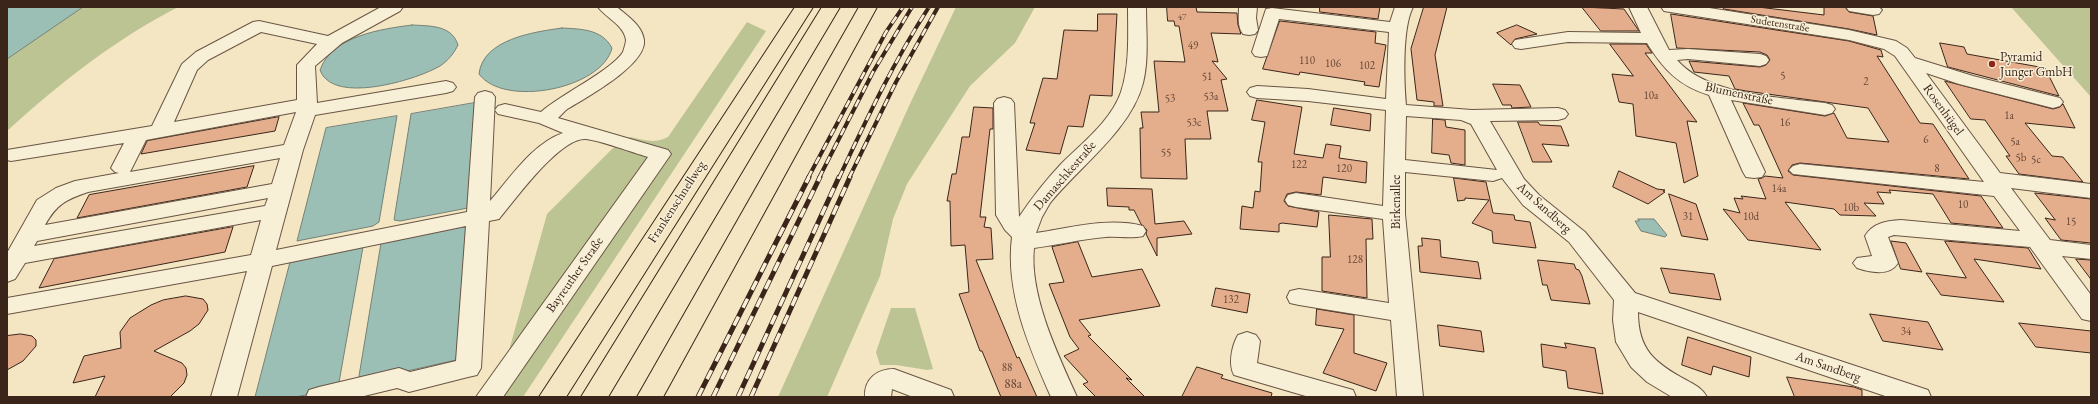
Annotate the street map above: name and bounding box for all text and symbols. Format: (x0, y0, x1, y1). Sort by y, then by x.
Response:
house number: 47 (1178, 13, 1186, 23)
street label: Sudetenstraße (1750, 13, 1810, 35)
house number: 49 (1188, 39, 1198, 53)
place label: Pyramid Junger GmbH (2000, 49, 2073, 80)
house number: 110 (1299, 54, 1315, 68)
house number: 106 (1325, 57, 1341, 71)
house number: 102 (1359, 59, 1375, 73)
marker: Pyramid Junger GmbH (1987, 59, 1997, 69)
house number: 5 (1780, 69, 1786, 83)
house number: 51 (1202, 70, 1212, 84)
house number: 2 (1863, 75, 1869, 89)
street label: Blumenstraße (1704, 79, 1774, 109)
street label: Rosenhügel (1919, 81, 1967, 139)
house number: 10a (1644, 89, 1658, 103)
house number: 53a (1204, 90, 1218, 104)
house number: 53 (1165, 92, 1175, 106)
house number: 1a (2004, 109, 2014, 123)
house number: 53c (1186, 116, 1202, 130)
house number: 16 (1780, 116, 1790, 130)
house number: 6 (1923, 133, 1929, 147)
house number: 5a (2010, 135, 2020, 149)
street label: Damaschkestraße (1031, 138, 1099, 214)
house number: 55 (1161, 146, 1171, 160)
house number: 5b (2016, 151, 2026, 165)
house number: 5c (2031, 153, 2041, 167)
street label: Frankenschnellweg (645, 158, 709, 246)
house number: 122 (1291, 158, 1307, 172)
house number: 120 (1336, 162, 1352, 176)
house number: 8 (1934, 162, 1940, 176)
street label: Birkenallee (1388, 175, 1404, 229)
street label: Am Sandberg (1513, 179, 1575, 237)
house number: 14a (1772, 182, 1786, 196)
house number: 10 (1958, 198, 1968, 212)
house number: 10b (1843, 201, 1859, 215)
house number: 31 (1683, 210, 1693, 224)
house number: 10d (1743, 210, 1759, 224)
house number: 15 (2066, 215, 2076, 229)
street label: Bayreuther Straße (543, 234, 607, 316)
house number: 128 (1347, 253, 1363, 267)
house number: 132 (1223, 293, 1239, 307)
house number: 34 (1901, 325, 1911, 339)
street label: Am Sandberg (1793, 349, 1863, 385)
house number: 88 (1002, 361, 1012, 375)
house number: 88a (1004, 376, 1022, 392)

